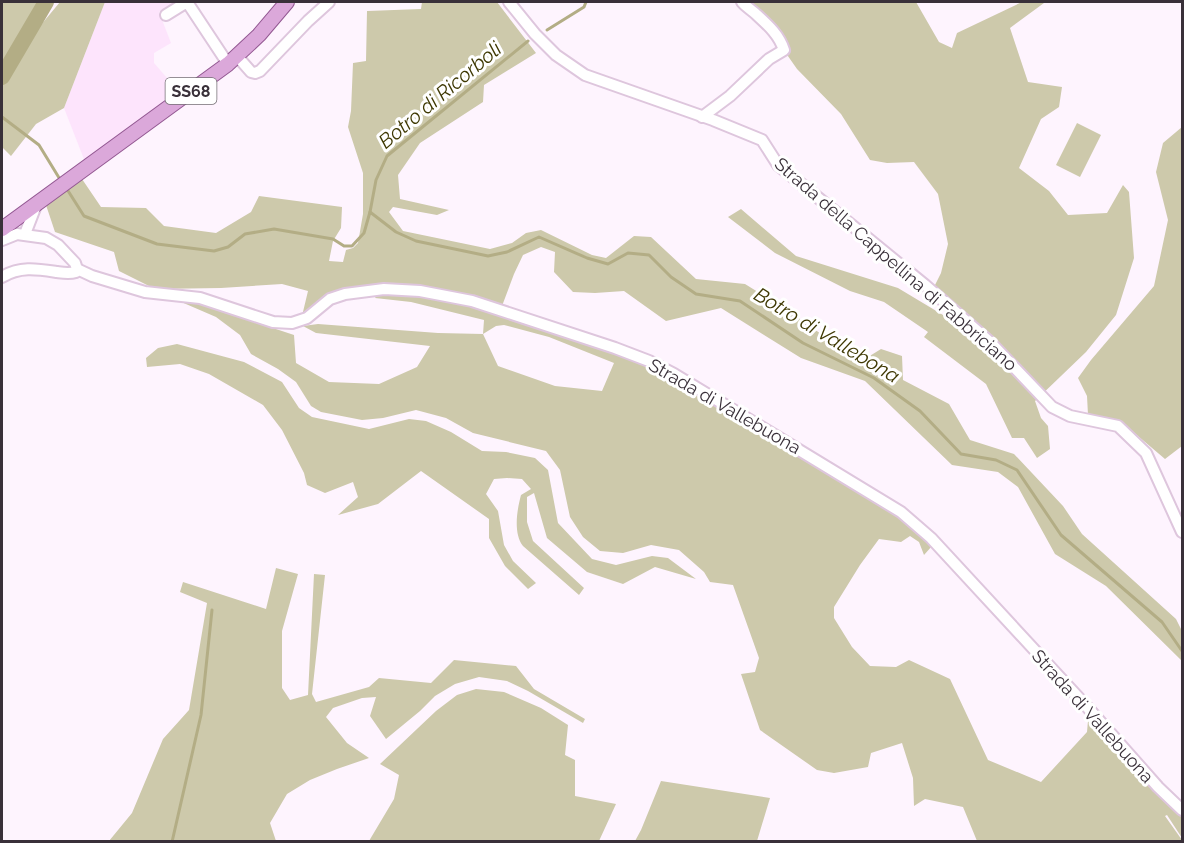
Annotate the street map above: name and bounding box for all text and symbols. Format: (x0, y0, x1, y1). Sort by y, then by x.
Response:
water label: Botro di Ricorboli (374, 36, 507, 153)
road number: SS68 (166, 78, 216, 104)
street label: Strada della Cappellina di Fabbriciano (771, 153, 1022, 375)
water label: Botro di Vallebona (750, 282, 904, 388)
street label: Strada di Vallebuona (645, 354, 805, 458)
street label: Strada di Vallebuona (1028, 645, 1158, 787)

